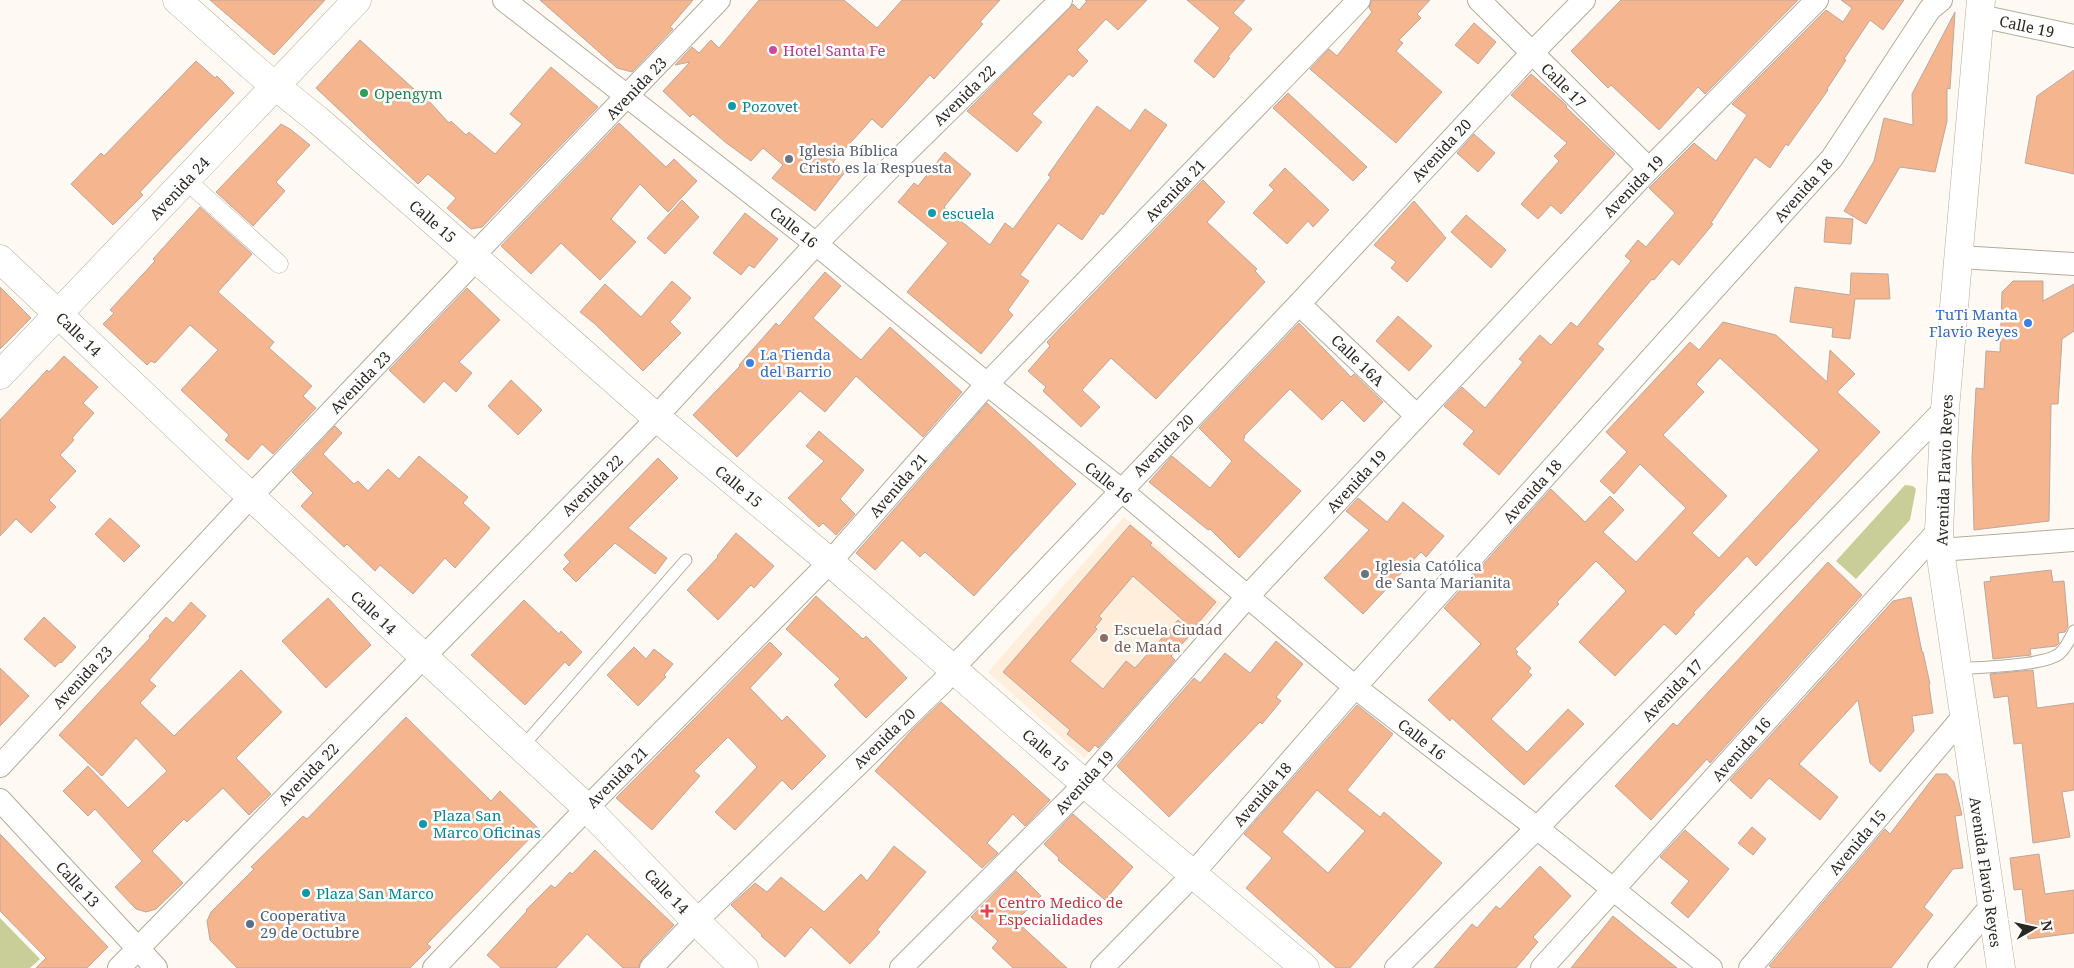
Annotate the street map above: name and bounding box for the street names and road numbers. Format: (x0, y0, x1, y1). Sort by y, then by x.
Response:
street label: Calle 19 (1998, 10, 2056, 42)
street label: Avenida 23 (601, 53, 671, 123)
street label: Calle 17 (1537, 58, 1591, 112)
street label: Avenida 22 (929, 60, 999, 130)
street label: Avenida 20 (1407, 114, 1475, 186)
street label: Avenida 19 (1598, 151, 1668, 221)
street label: Avenida 24 (145, 152, 214, 224)
street label: Avenida 18 (1769, 154, 1837, 226)
street label: Avenida 21 (1140, 155, 1210, 225)
street label: Calle 15 (405, 195, 461, 247)
street label: Calle 16 (766, 202, 822, 252)
street label: Calle 14 (52, 307, 106, 361)
street label: Calle 16A (1327, 330, 1389, 390)
street label: Avenida 23 (325, 347, 395, 417)
street label: Avenida Flavio Reyes (1931, 394, 1957, 546)
street label: Avenida 20 (1128, 410, 1198, 480)
street label: Avenida 19 (1322, 445, 1390, 517)
street label: Avenida 21 (864, 449, 932, 521)
street label: Avenida 22 (557, 450, 627, 520)
street label: Avenida 18 (1498, 455, 1566, 527)
street label: Calle 16 (1081, 457, 1137, 507)
street label: Calle 15 (711, 460, 767, 512)
street label: Calle 14 (347, 586, 402, 639)
street label: Avenida 23 (48, 641, 116, 713)
street label: Avenida 17 (1637, 655, 1707, 725)
street label: Avenida 20 (849, 703, 919, 773)
street label: Avenida 16 (1707, 713, 1775, 785)
street label: Calle 16 (1394, 714, 1450, 764)
street label: Calle 15 (1018, 724, 1074, 776)
street label: Avenida 22 (273, 739, 343, 809)
street label: Avenida 21 (582, 742, 652, 812)
street label: Avenida 19 (1050, 746, 1118, 818)
street label: Avenida 18 (1228, 758, 1296, 830)
street label: Avenida Flavio Reyes (1966, 796, 2006, 949)
street label: Avenida 15 (1824, 805, 1890, 879)
street label: Calle 13 (52, 857, 104, 911)
street label: Calle 14 (640, 864, 694, 918)

